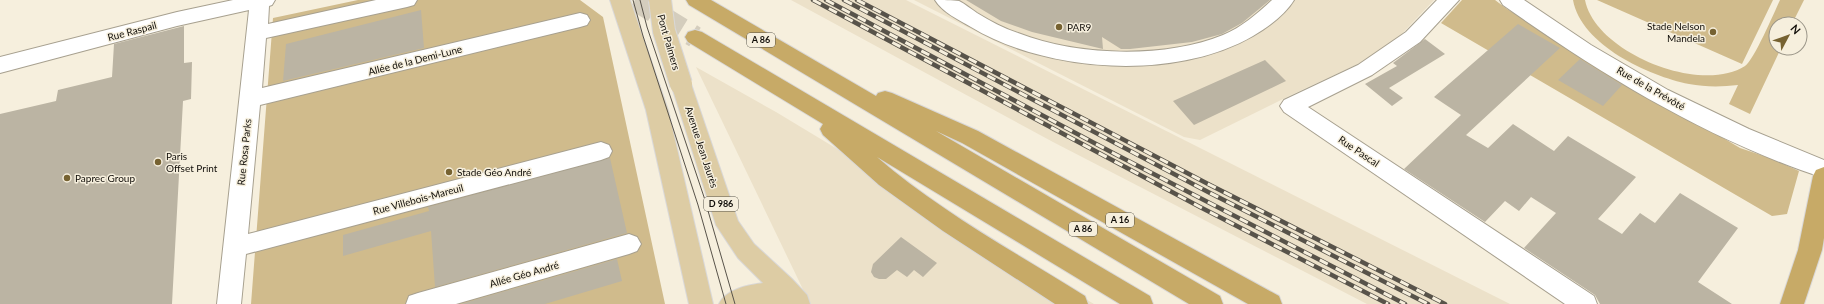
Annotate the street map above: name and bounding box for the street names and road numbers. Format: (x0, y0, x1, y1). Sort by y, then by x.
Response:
street label: Pont Palmers (655, 13, 683, 71)
street label: Rue Raspail (106, 19, 158, 43)
road number: A 86 (747, 33, 775, 47)
street label: Allée de la Demi-Lune (367, 43, 463, 77)
street label: Rue de la Prévôté (1615, 64, 1687, 112)
street label: Avenue Jean Jaurès (683, 105, 721, 189)
street label: Rue Rosa Parks (235, 118, 253, 186)
street label: Rue Pascal (1336, 133, 1382, 169)
street label: Rue Villebois-Mareuil (371, 181, 465, 217)
road number: D 986 (704, 197, 738, 211)
road number: A 16 (1106, 213, 1134, 227)
road number: A 86 (1069, 222, 1097, 236)
street label: Allée Géo André (488, 258, 560, 290)

